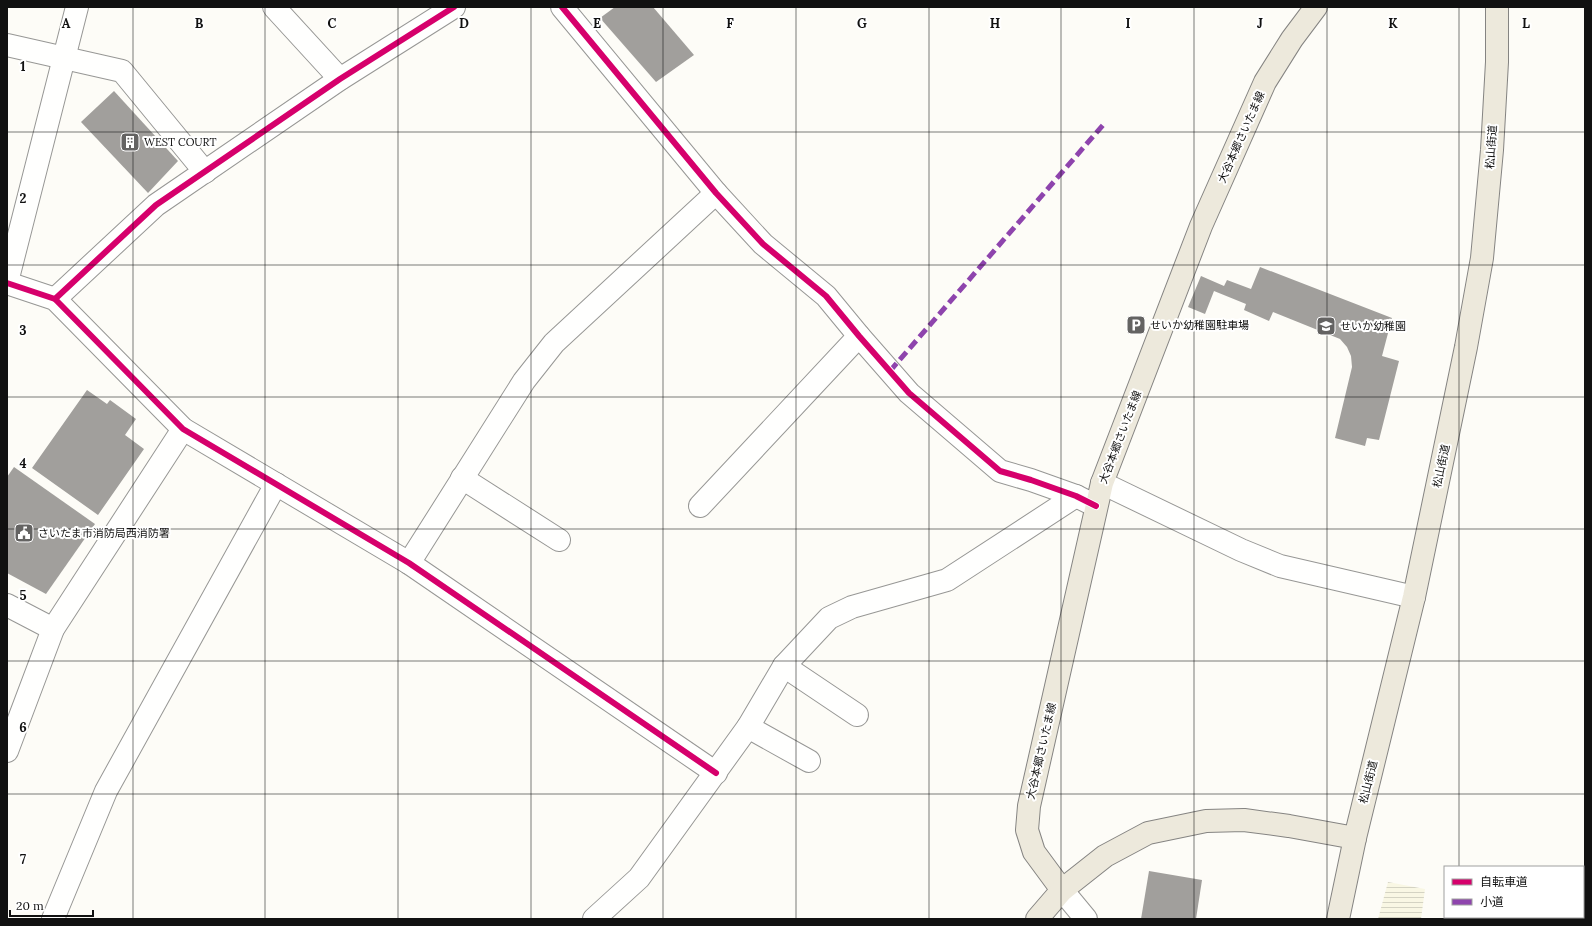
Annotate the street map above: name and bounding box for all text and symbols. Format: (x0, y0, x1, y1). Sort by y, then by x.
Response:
text: A (62, 15, 71, 32)
text: B (195, 15, 204, 32)
text: C (328, 15, 337, 32)
text: D (459, 15, 469, 32)
text: E (593, 15, 601, 32)
text: F (726, 15, 734, 32)
text: G (857, 15, 867, 32)
text: H (990, 15, 1000, 32)
text: I (1125, 15, 1131, 32)
text: J (1257, 15, 1263, 32)
text: K (1388, 15, 1398, 32)
text: L (1522, 15, 1530, 32)
text: 1 (20, 58, 26, 75)
street label: 大谷本郷さいたま線 (1215, 89, 1267, 185)
street label: 松山街道 (1482, 125, 1500, 169)
building icon: WEST COURT (119, 131, 141, 153)
place label: WEST COURT (144, 135, 217, 149)
text: 2 (20, 190, 27, 207)
parking icon: せいか幼稚園駐車場 (1125, 314, 1147, 336)
school or university icon: せいか幼稚園 (1315, 315, 1337, 337)
place label: せいか幼稚園駐車場 (1150, 318, 1249, 332)
place label: せいか幼稚園 (1340, 319, 1406, 333)
text: 3 (19, 322, 27, 339)
street label: 大谷本郷さいたま線 (1096, 388, 1144, 486)
street label: 松山街道 (1430, 443, 1452, 489)
text: 4 (19, 455, 27, 472)
public building icon: さいたま市消防局西消防署 (13, 522, 35, 544)
place label: さいたま市消防局西消防署 (38, 526, 170, 540)
text: 5 (19, 587, 27, 604)
street label: 大谷本郷さいたま線 (1023, 701, 1059, 801)
text: 6 (19, 719, 27, 736)
street label: 松山街道 (1356, 759, 1380, 805)
text: 7 (20, 851, 26, 868)
legend (1444, 866, 1584, 918)
text: 自転車道 (1480, 874, 1528, 889)
scale bar (10, 892, 93, 918)
text: 小道 (1480, 894, 1504, 909)
text: 20 m (16, 898, 44, 913)

